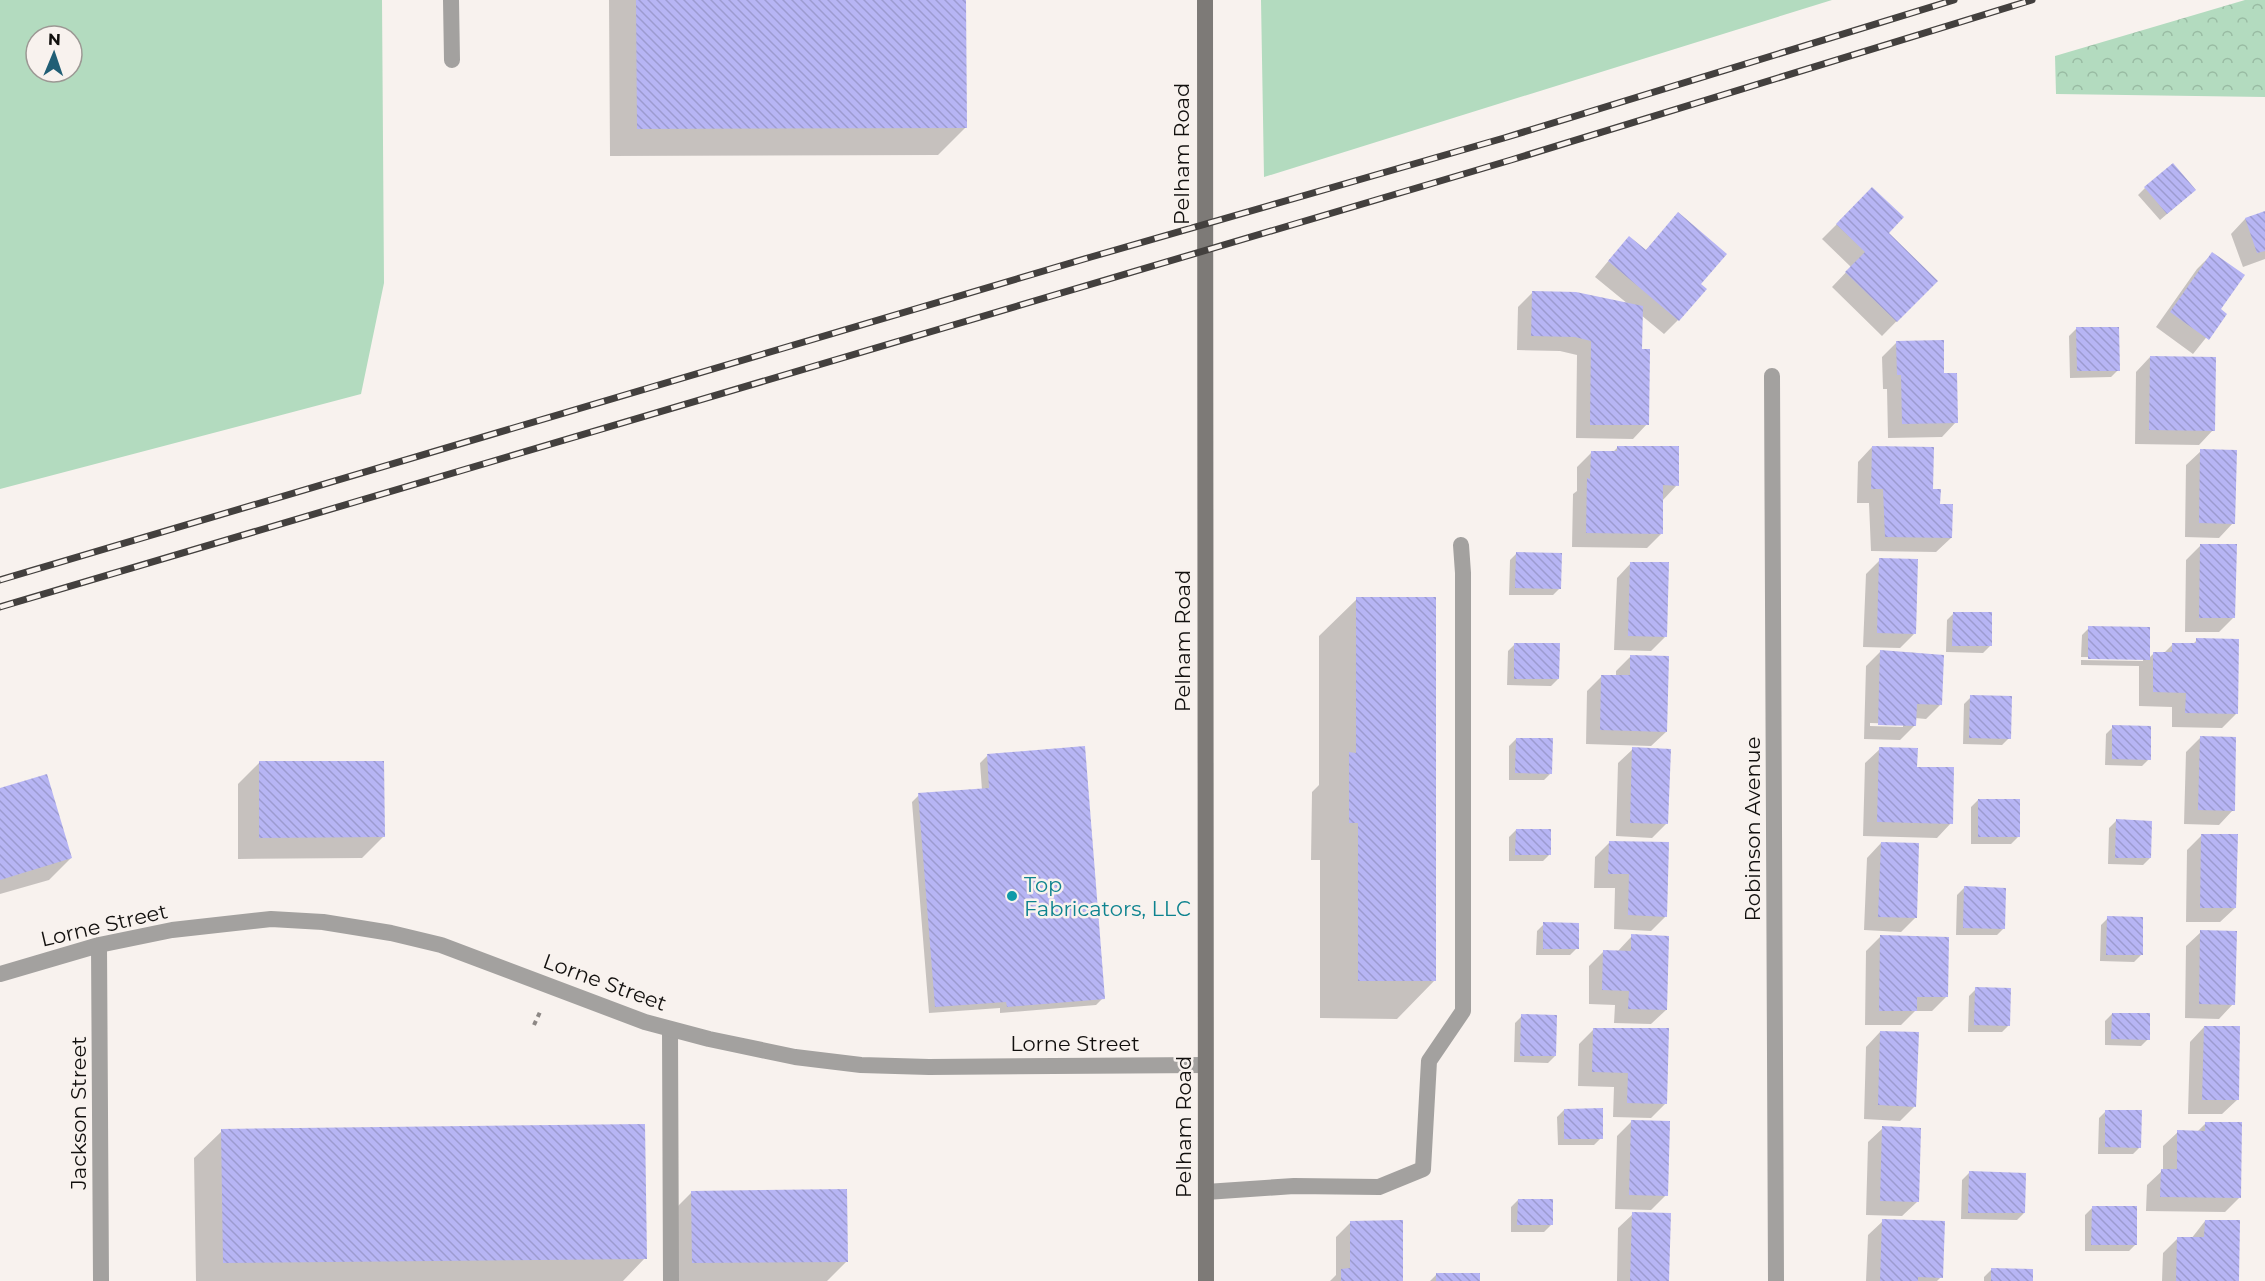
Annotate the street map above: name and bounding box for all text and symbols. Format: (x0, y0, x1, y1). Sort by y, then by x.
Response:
north arrow (24, 24, 84, 84)
text: N (48, 30, 61, 49)
street label: Pelham Road (1169, 83, 1194, 225)
street label: Pelham Road (1170, 570, 1195, 712)
street label: Robinson Avenue (1740, 737, 1765, 921)
place label: Top Fabricators, LLC (1024, 872, 1191, 921)
marker: Top Fabricators, LLC (1005, 889, 1019, 903)
street label: Lorne Street (38, 898, 170, 952)
street label: Lorne Street (540, 948, 670, 1016)
street label: Lorne Street (1010, 1031, 1140, 1056)
street label: Jackson Street (66, 1036, 91, 1191)
street label: Pelham Road (1171, 1056, 1196, 1198)

